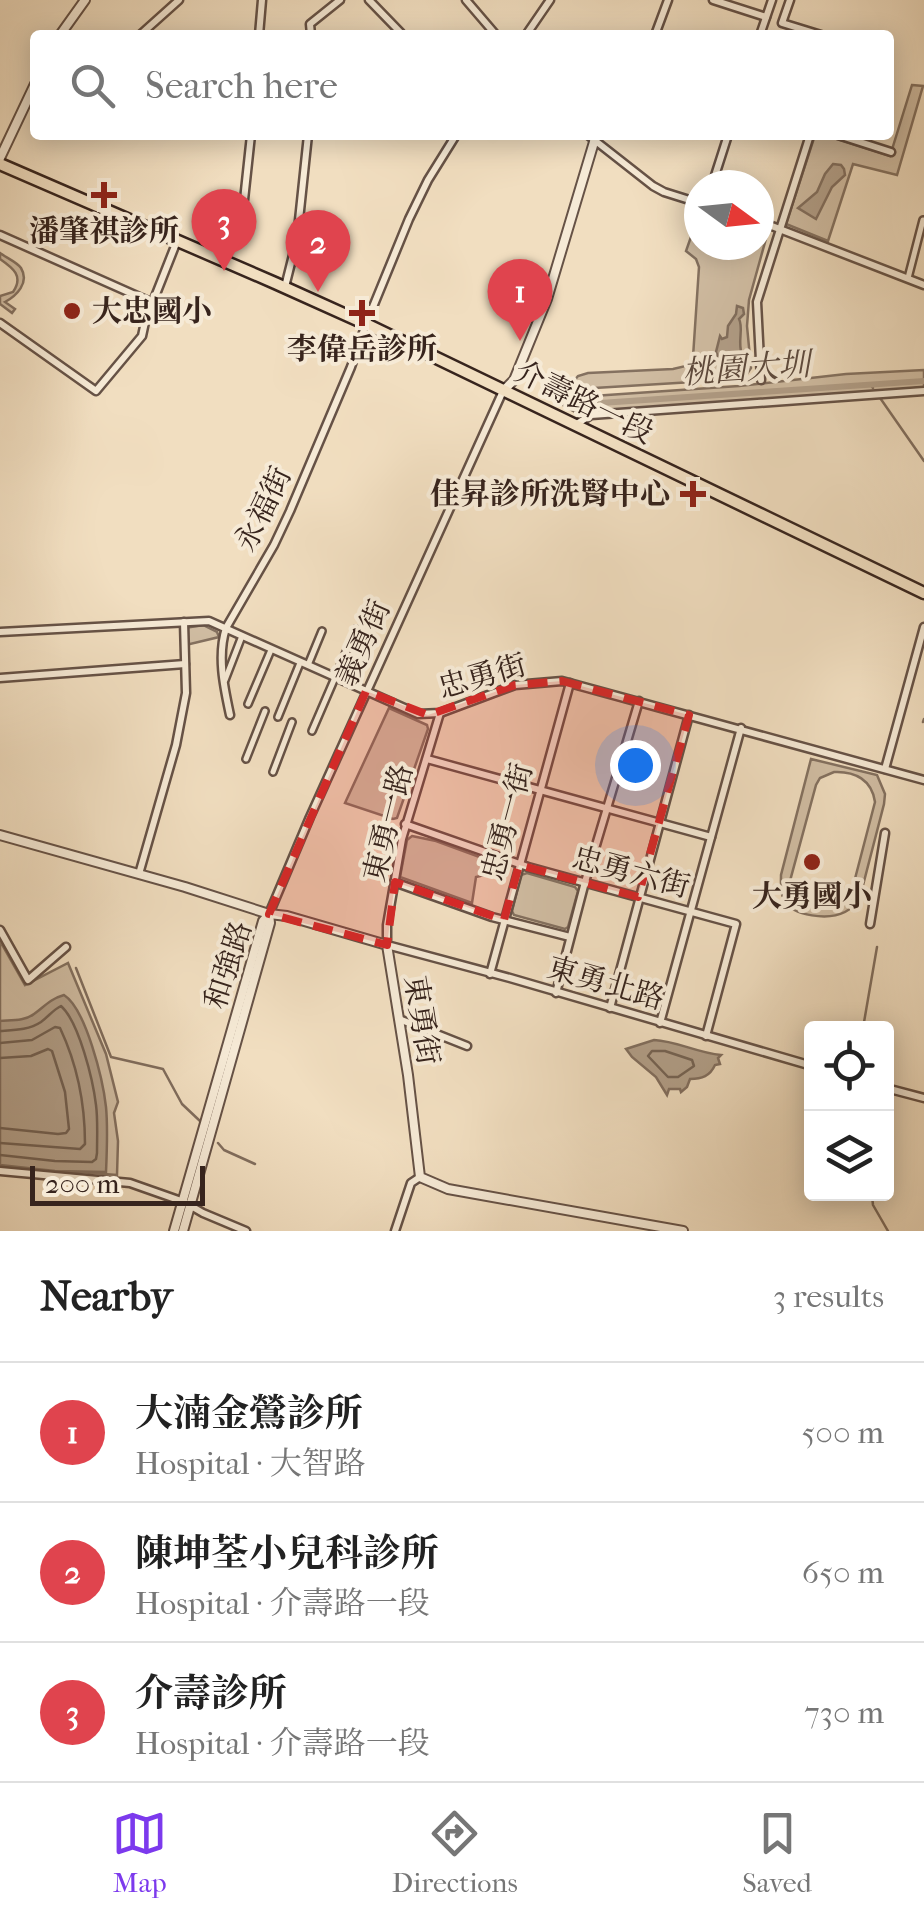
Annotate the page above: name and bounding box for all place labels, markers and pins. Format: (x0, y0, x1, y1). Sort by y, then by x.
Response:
marker: 潘肇祺診所 (91, 182, 117, 208)
pin: 3 (192, 188, 256, 271)
pin: 2 (286, 210, 350, 292)
place label: 潘肇祺診所 (29, 214, 179, 249)
pin: 1 (488, 258, 552, 341)
place label: 大忠國小 (92, 294, 212, 329)
marker: 大忠國小 (61, 300, 83, 322)
marker: 李偉岳診所 (349, 300, 375, 326)
place label: 李偉岳診所 (287, 332, 437, 367)
place label: 佳昇診所洗腎中心 (430, 477, 670, 512)
marker: 佳昇診所洗腎中心 (680, 481, 706, 507)
marker: 大勇國小 (801, 851, 823, 873)
place label: 大勇國小 (752, 879, 872, 914)

